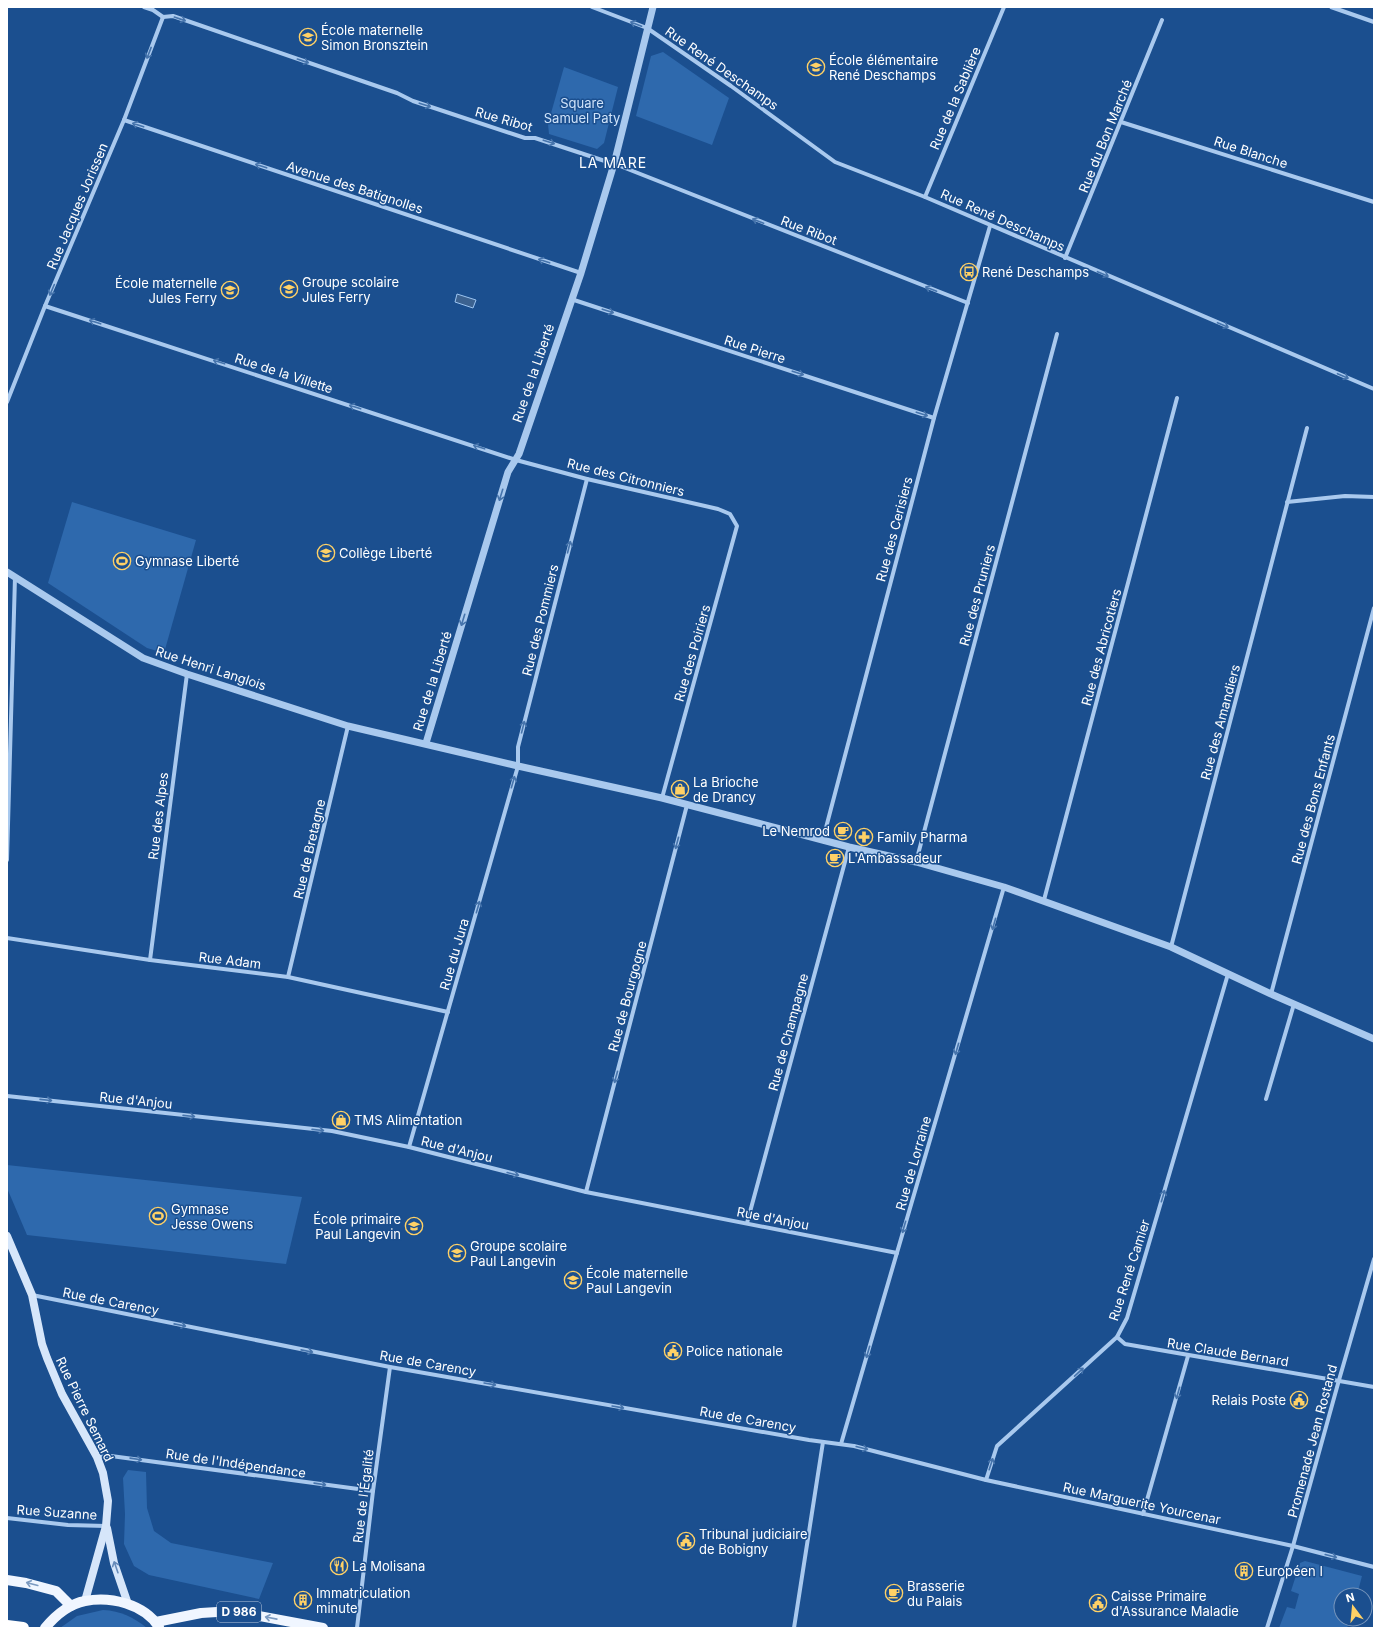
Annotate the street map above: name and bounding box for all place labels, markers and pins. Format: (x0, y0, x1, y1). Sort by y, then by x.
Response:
place label: École maternelle Simon Bronsztein (321, 22, 428, 53)
school or university icon: École maternelle Simon Bronsztein (298, 27, 318, 47)
place label: École élémentaire René Deschamps (829, 52, 938, 83)
school or university icon: École élémentaire René Deschamps (806, 57, 826, 77)
bus stop icon: René Deschamps (959, 262, 979, 282)
place label: René Deschamps (982, 264, 1089, 280)
place label: Groupe scolaire Jules Ferry (302, 274, 399, 305)
place label: École maternelle Jules Ferry (115, 275, 217, 306)
school or university icon: Groupe scolaire Jules Ferry (279, 279, 299, 299)
school or university icon: École maternelle Jules Ferry (220, 280, 240, 300)
school or university icon: Collège Liberté (316, 543, 336, 563)
place label: Collège Liberté (339, 545, 432, 561)
sports icon: Gymnase Liberté (112, 551, 132, 571)
place label: Gymnase Liberté (135, 553, 239, 569)
place label: La Brioche de Drancy (693, 774, 759, 805)
shop icon: La Brioche de Drancy (670, 779, 690, 799)
cafe icon: Le Nemrod (833, 821, 853, 841)
place label: Le Nemrod (762, 823, 830, 839)
pharmacy icon: Family Pharma (854, 827, 874, 847)
place label: Family Pharma (877, 829, 967, 845)
cafe icon: L'Ambassadeur (825, 848, 845, 868)
place label: L'Ambassadeur (848, 850, 942, 866)
shop icon: TMS Alimentation (331, 1110, 351, 1130)
place label: TMS Alimentation (354, 1112, 463, 1128)
place label: Gymnase Jesse Owens (171, 1201, 254, 1232)
sports icon: Gymnase Jesse Owens (148, 1206, 168, 1226)
place label: École primaire Paul Langevin (313, 1211, 401, 1242)
school or university icon: École primaire Paul Langevin (404, 1216, 424, 1236)
place label: Groupe scolaire Paul Langevin (470, 1238, 567, 1269)
school or university icon: Groupe scolaire Paul Langevin (447, 1243, 467, 1263)
place label: École maternelle Paul Langevin (586, 1265, 688, 1296)
school or university icon: École maternelle Paul Langevin (563, 1270, 583, 1290)
public building icon: Police nationale (663, 1341, 683, 1361)
place label: Police nationale (686, 1343, 783, 1359)
public building icon: Relais Poste (1289, 1390, 1309, 1410)
place label: Relais Poste (1212, 1392, 1286, 1408)
place label: Tribunal judiciaire de Bobigny (699, 1526, 808, 1557)
public building icon: Tribunal judiciaire de Bobigny (676, 1531, 696, 1551)
restaurant icon: La Molisana (329, 1556, 349, 1576)
place label: La Molisana (352, 1558, 425, 1574)
building icon: Européen I (1234, 1561, 1254, 1581)
place label: Européen I (1257, 1563, 1323, 1579)
place label: Brasserie du Palais (907, 1578, 965, 1609)
cafe icon: Brasserie du Palais (884, 1583, 904, 1603)
place label: Immatriculation minute (316, 1585, 411, 1616)
place label: Caisse Primaire d'Assurance Maladie (1111, 1588, 1239, 1619)
building icon: Immatriculation minute (293, 1590, 313, 1610)
public building icon: Caisse Primaire d'Assurance Maladie (1088, 1593, 1108, 1613)

